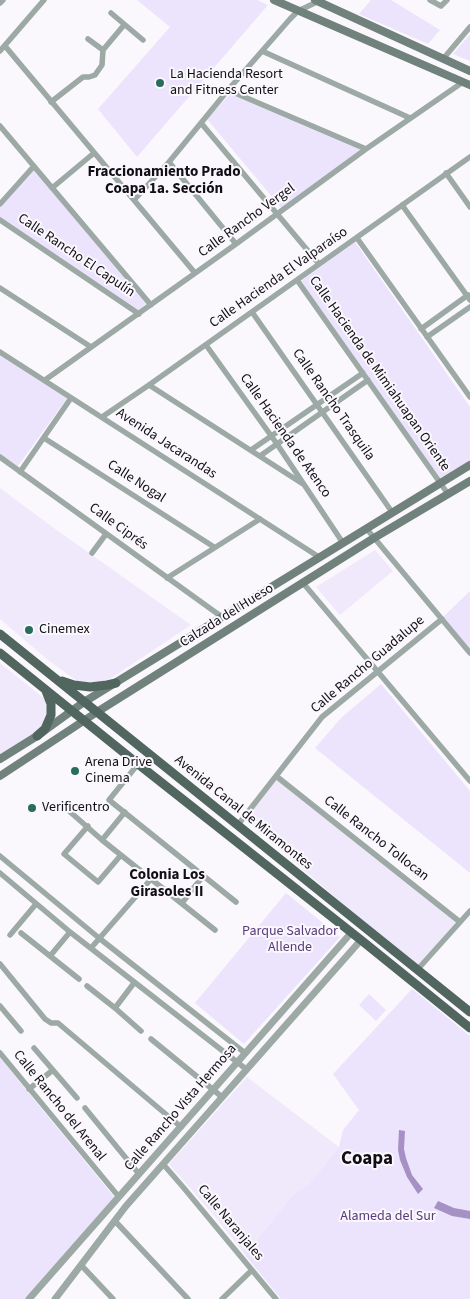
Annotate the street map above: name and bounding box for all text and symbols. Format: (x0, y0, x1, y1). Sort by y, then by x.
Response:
place label: La Hacienda Resort and Fitness Center (170, 67, 283, 100)
marker: La Hacienda Resort and Fitness Center (154, 77, 166, 89)
district label: Fraccionamiento Prado Coapa 1a. Sección (87, 164, 241, 199)
street label: Calle Rancho Vergel (196, 180, 298, 262)
street label: Calle Rancho El Capulín (14, 211, 138, 301)
street label: Calle Hacienda El Valparaíso (207, 224, 351, 332)
street label: Calle Hacienda de Mimiahuapan Oriente (305, 273, 453, 475)
street label: Calle Rancho Trasquila (288, 346, 378, 464)
street label: Calle Hacienda de Atenco (236, 371, 334, 501)
street label: Avenida Jacarandas (113, 405, 219, 483)
street label: Calle Nogal (104, 457, 168, 507)
street label: Calle Ciprés (85, 500, 151, 554)
street label: Calzada del Hueso (177, 580, 277, 652)
street label: Calle Rancho Guadalupe (308, 613, 428, 717)
place label: Cinemex (39, 622, 90, 638)
marker: Cinemex (23, 624, 35, 636)
street label: Avenida Canal de Miramontes (171, 752, 315, 874)
place label: Arena Drive Cinema (85, 755, 152, 788)
marker: Arena Drive Cinema (69, 765, 81, 777)
street label: Calle Rancho Tollocan (320, 793, 432, 885)
place label: Verificentro (42, 800, 110, 816)
marker: Verificentro (26, 802, 38, 814)
district label: Colonia Los Girasoles II (129, 867, 205, 902)
park label: Parque Salvador Allende (242, 924, 338, 956)
street label: Calle Rancho Vista Hermosa (121, 1041, 241, 1175)
street label: Calle Rancho del Arenal (9, 1047, 109, 1165)
district label: Coapa (341, 1149, 393, 1171)
street label: Calle Naranjales (193, 1182, 267, 1264)
park label: Alameda del Sur (340, 1209, 436, 1225)

